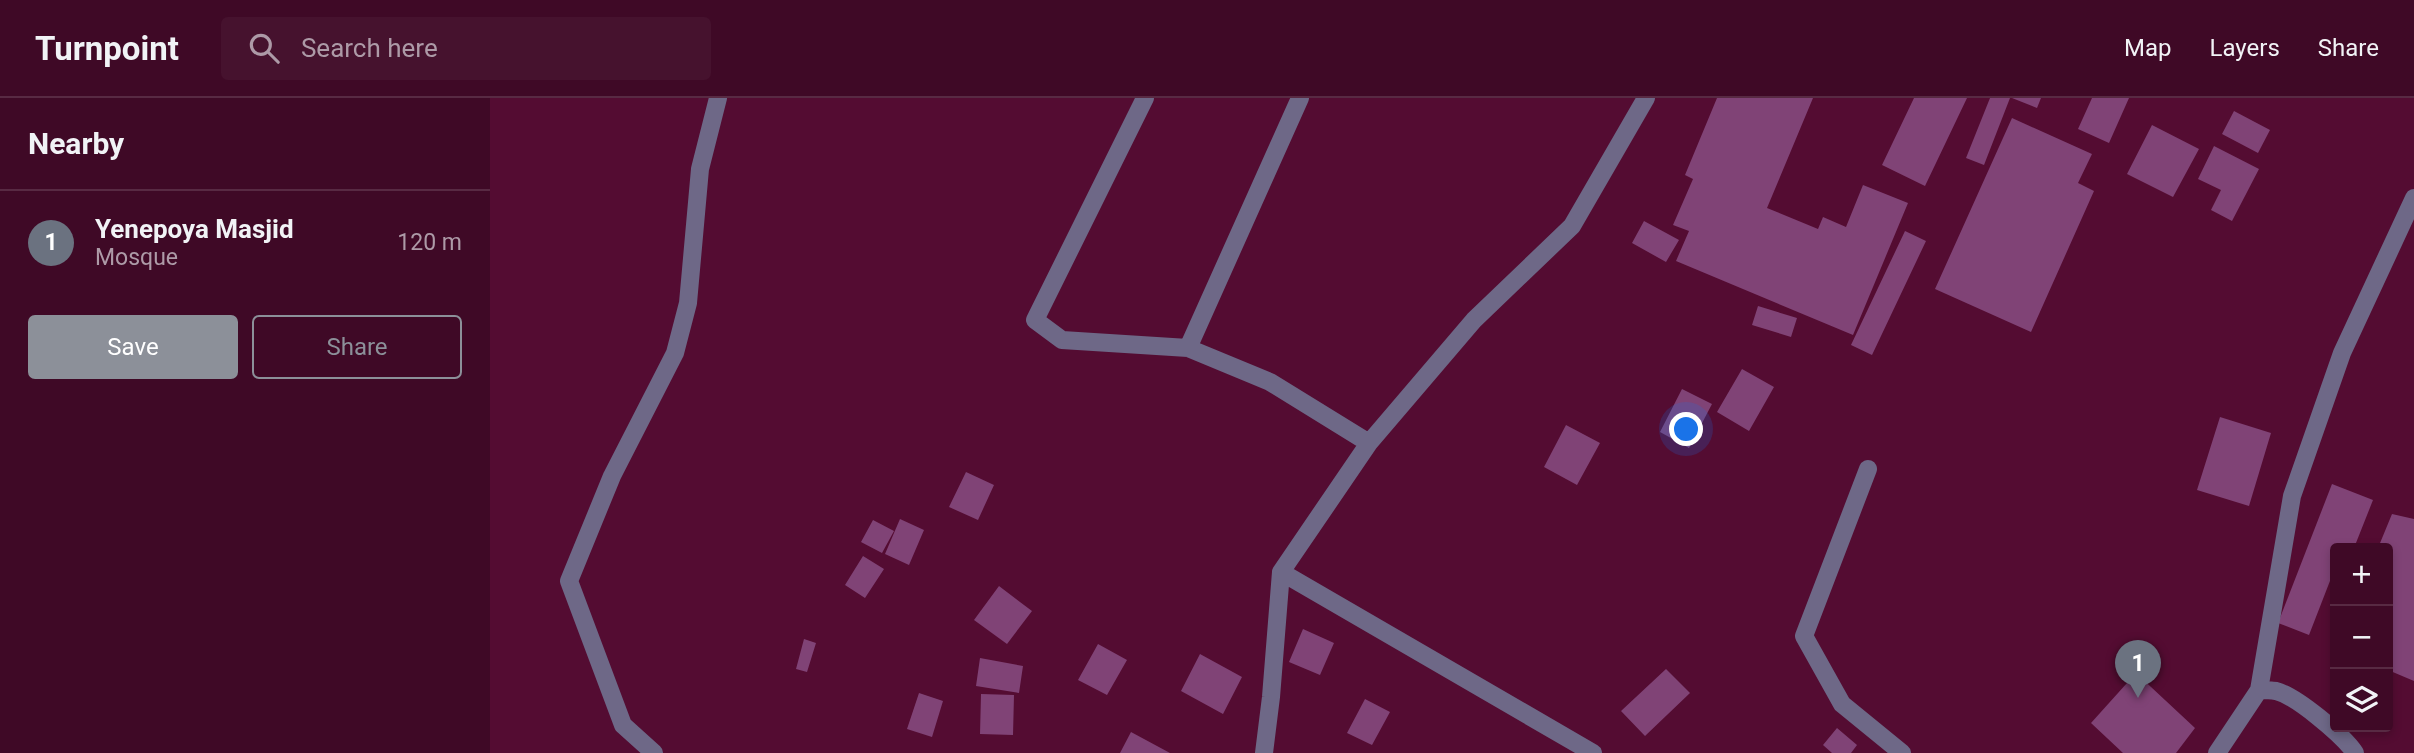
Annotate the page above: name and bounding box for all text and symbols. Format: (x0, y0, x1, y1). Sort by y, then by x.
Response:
search box (221, 17, 711, 80)
text: Turnpoint (35, 29, 179, 68)
icon: search (245, 29, 283, 67)
text: Search here (301, 33, 438, 63)
text: Map (2124, 34, 2172, 62)
text: Layers (2210, 34, 2280, 62)
text: Share (2318, 34, 2379, 62)
text: Nearby (28, 126, 124, 161)
text: Yenepoya Masjid (95, 214, 294, 244)
text: 1 (44, 229, 58, 256)
text: 120 m (397, 229, 462, 256)
text: Mosque (95, 244, 178, 271)
button: Save (28, 315, 238, 379)
button: Share (252, 315, 462, 379)
your location (1669, 412, 1703, 446)
map controls (2330, 543, 2393, 732)
button: + (2330, 543, 2393, 606)
button: − (2330, 606, 2393, 669)
pin: 1 (2115, 640, 2161, 698)
button: layers (2330, 669, 2393, 732)

